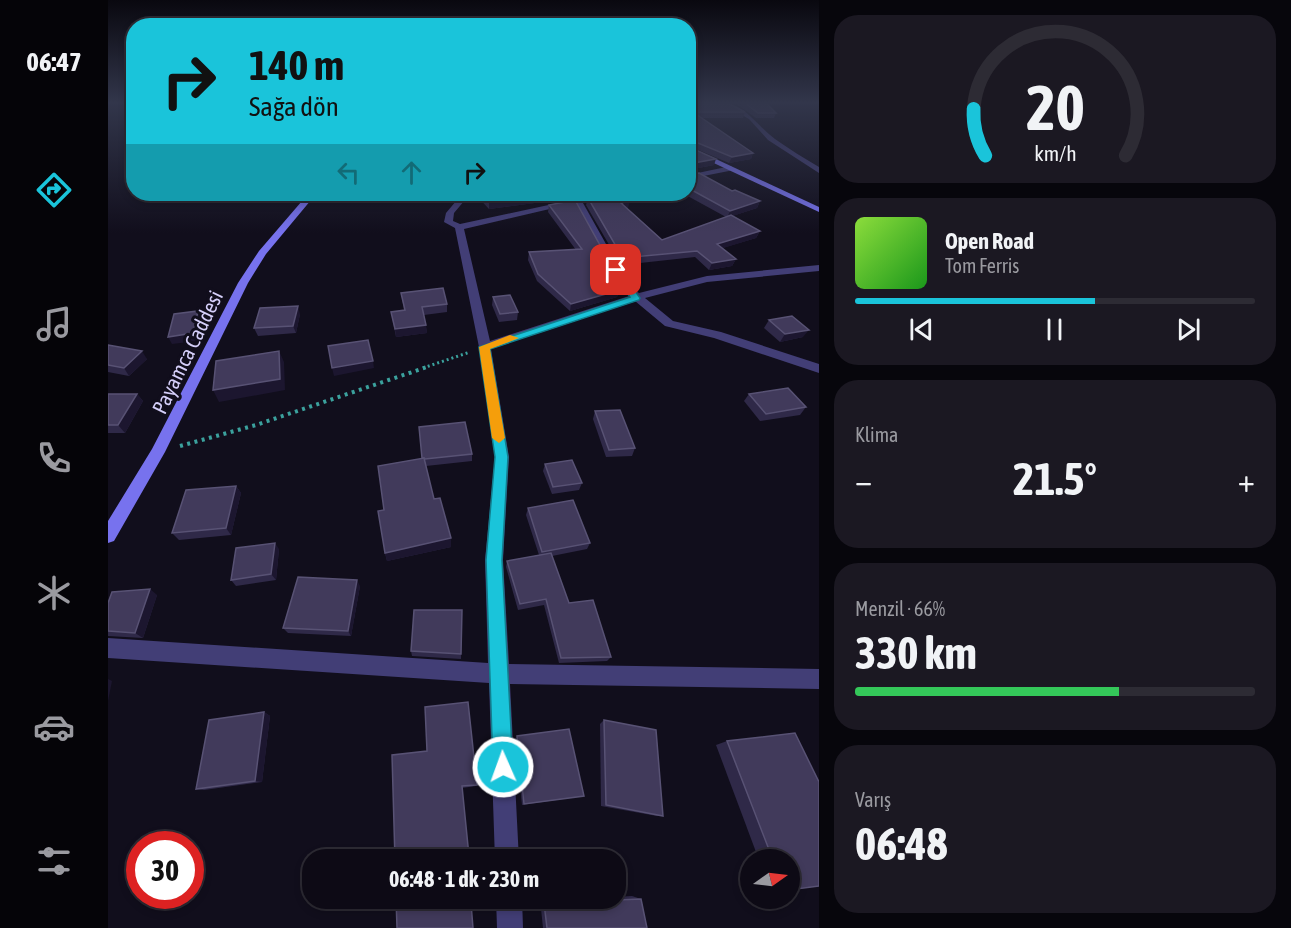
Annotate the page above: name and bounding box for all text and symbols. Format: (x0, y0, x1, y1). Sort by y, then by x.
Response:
text: 140 m (249, 41, 344, 89)
icon: right (150, 42, 228, 120)
text: 06:47 (26, 46, 82, 77)
text: 20 (1026, 72, 1084, 143)
text: Sağa dön (249, 91, 339, 122)
text: km/h (1034, 141, 1076, 166)
icon: left (332, 156, 365, 189)
icon: ahead (395, 156, 428, 189)
icon: right (458, 156, 491, 189)
icon: directions (33, 169, 75, 211)
text: Open Road (945, 228, 1034, 254)
pin (590, 244, 641, 295)
icon: arrive (599, 253, 632, 286)
text: Tom Ferris (945, 254, 1019, 277)
street label: Payamca Caddesi (147, 286, 227, 418)
icon: music (33, 303, 75, 345)
icon: previous (905, 313, 938, 346)
icon: pause (1038, 313, 1071, 346)
icon: next (1172, 313, 1205, 346)
text: Klima (855, 423, 898, 446)
icon: phone (33, 437, 75, 479)
text: 21.5° (1013, 453, 1097, 505)
text: − (855, 461, 872, 499)
text: + (1238, 461, 1255, 499)
icon: climate (33, 572, 75, 614)
text: Menzil · 66% (855, 597, 945, 620)
text: 330 km (855, 627, 977, 679)
icon: car (33, 706, 75, 748)
position arrow (471, 735, 535, 799)
text: Varış (855, 788, 891, 811)
text: 06:48 (855, 818, 948, 870)
speed limit sign: 30 (126, 831, 204, 909)
icon: filters (33, 840, 75, 882)
north arrow (740, 849, 800, 909)
map controls (740, 849, 800, 909)
text: 06:48 · 1 dk · 230 m (389, 866, 539, 892)

